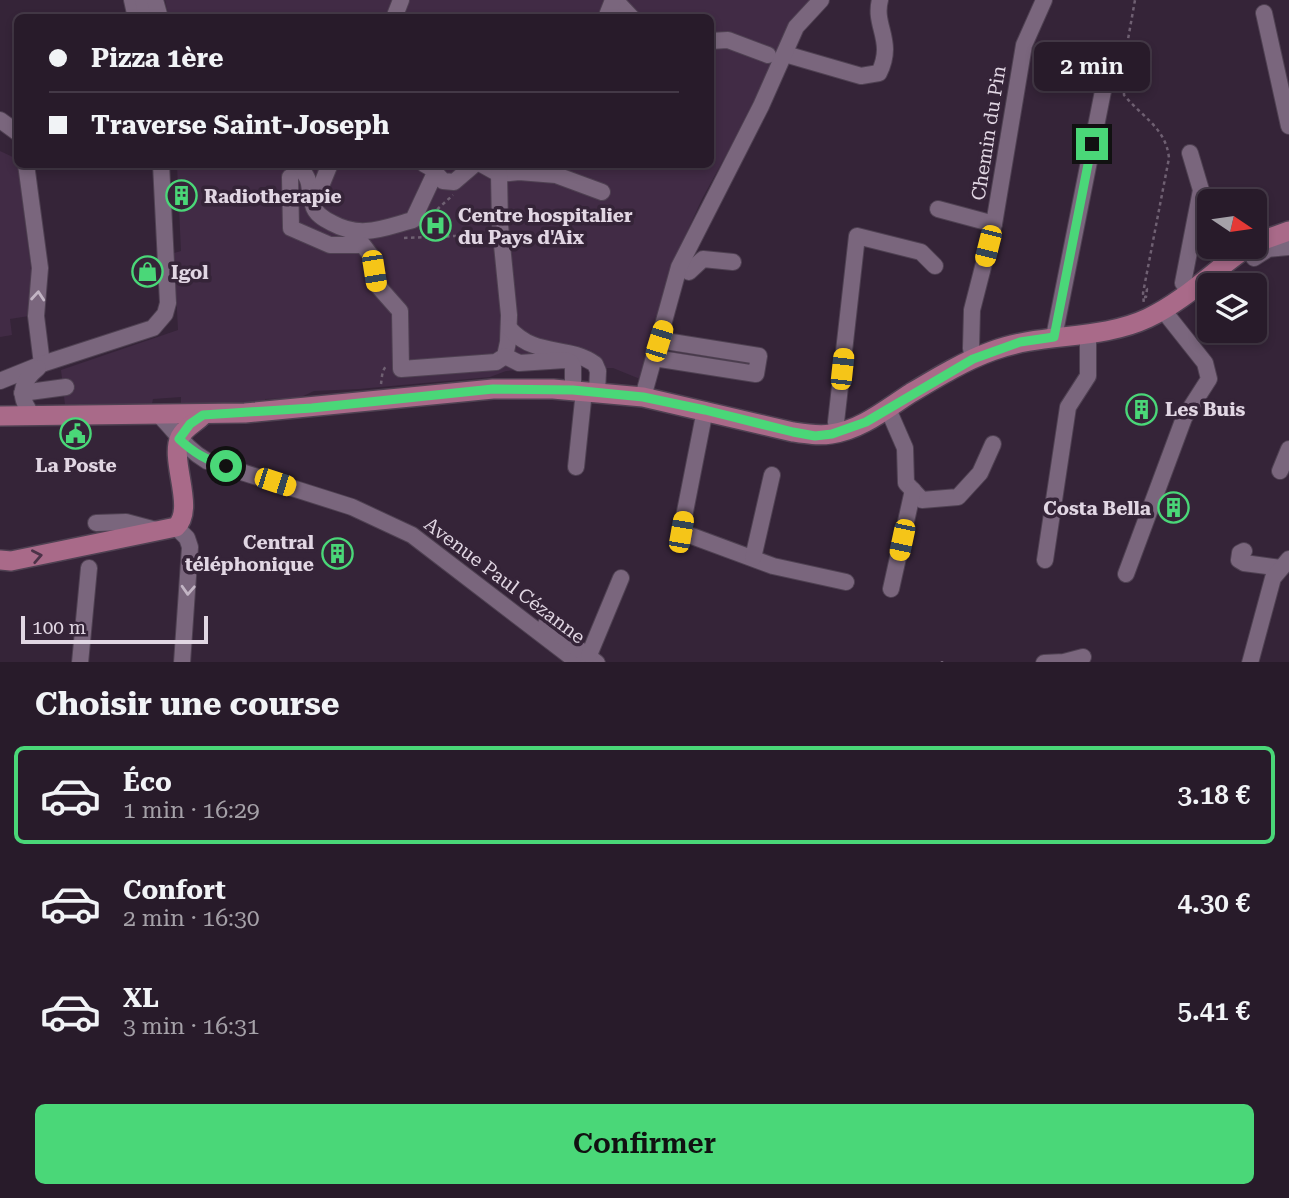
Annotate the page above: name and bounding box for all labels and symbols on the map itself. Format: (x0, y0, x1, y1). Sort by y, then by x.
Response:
callout: 2 min (1034, 43, 1150, 92)
street label: Chemin du Pin (966, 64, 1011, 202)
route end (1076, 128, 1108, 160)
building icon: Radiotherapie (164, 179, 198, 213)
place label: Radiotherapie (204, 185, 342, 208)
north arrow (1197, 189, 1267, 259)
place label: Centre hospitalier du Pays d'Aix (458, 204, 633, 249)
hospital icon: Centre hospitalier du Pays d'Aix (418, 209, 452, 243)
car (973, 223, 1004, 269)
car (361, 249, 388, 293)
shop icon: Igol (131, 255, 165, 289)
place label: Igol (171, 261, 209, 284)
one-way arrow (30, 290, 45, 301)
car (643, 318, 676, 364)
car (830, 347, 855, 391)
building icon: Les Buis (1125, 392, 1159, 426)
place label: Les Buis (1165, 398, 1245, 421)
public building icon: La Poste (59, 417, 93, 451)
route start (210, 450, 242, 482)
place label: La Poste (35, 454, 117, 477)
car (252, 466, 299, 498)
building icon: Costa Bella (1157, 491, 1191, 525)
place label: Costa Bella (1043, 497, 1151, 520)
car (668, 509, 695, 555)
street label: Avenue Paul Cézanne (420, 512, 590, 648)
car (888, 517, 917, 563)
place label: Central téléphonique (185, 531, 314, 576)
building icon: Central téléphonique (320, 536, 354, 570)
one-way arrow (31, 549, 43, 564)
one-way arrow (180, 585, 195, 596)
scale bar (21, 614, 208, 645)

